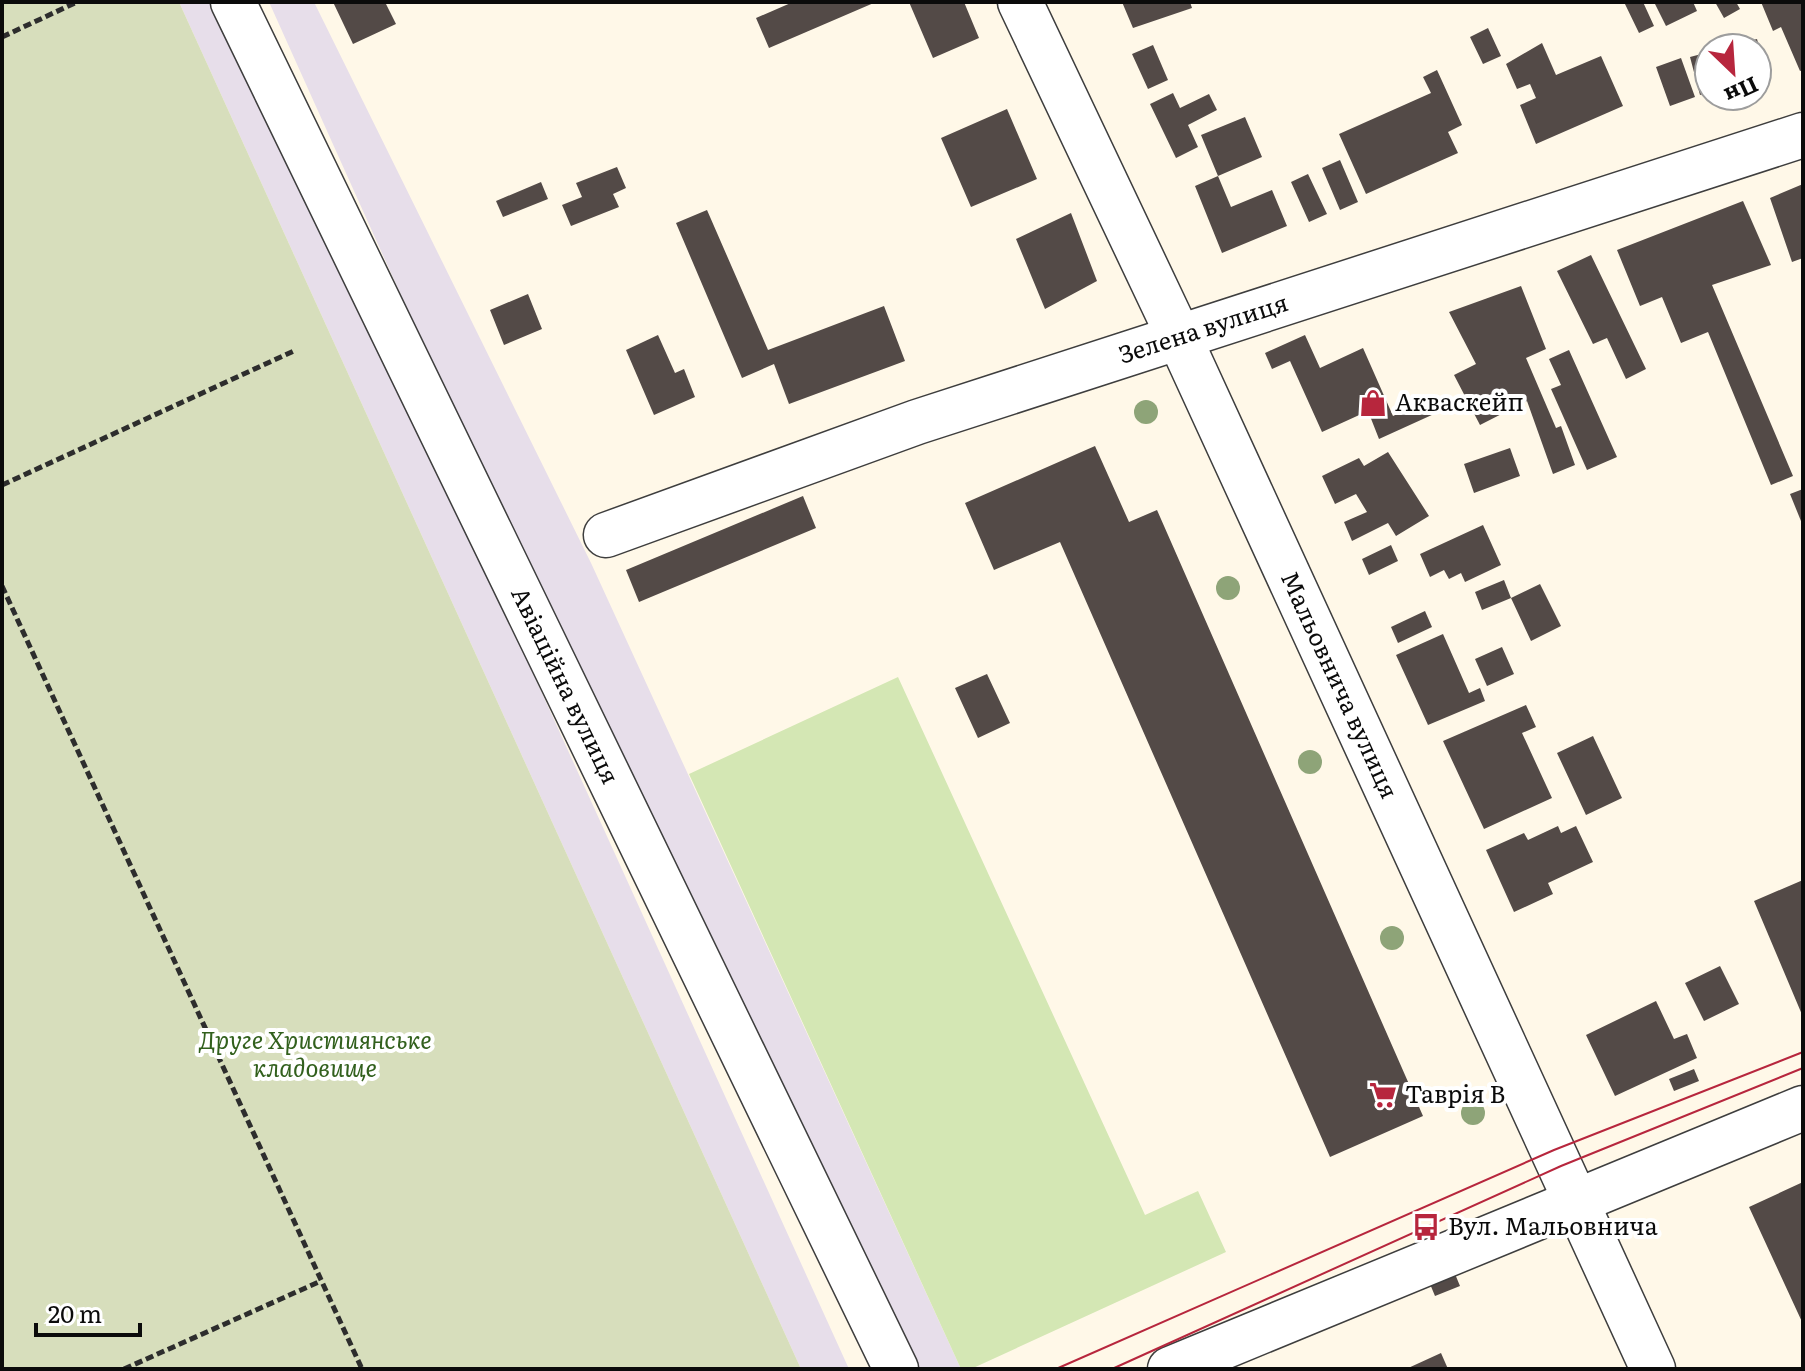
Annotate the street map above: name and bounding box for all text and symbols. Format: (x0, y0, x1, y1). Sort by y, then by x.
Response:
north arrow (1693, 32, 1773, 112)
text: Пн (1720, 69, 1765, 114)
street label: Зелена вулиця (1114, 283, 1292, 371)
place label: Акваскейп (1395, 383, 1524, 418)
shop icon: Акваскейп (1358, 388, 1388, 418)
street label: Мальовнича вулиця (1274, 565, 1409, 804)
street label: Авіаційна вулиця (504, 580, 630, 789)
park label: Друге Християнське кладовище (198, 1021, 432, 1084)
place label: Таврія В (1405, 1075, 1505, 1110)
supermarket icon: Таврія В (1368, 1080, 1398, 1110)
place label: Вул. Мальовнича (1448, 1207, 1658, 1242)
bus stop icon: Вул. Мальовнича (1411, 1212, 1441, 1242)
scale bar (36, 1287, 140, 1337)
text: 20 m (48, 1295, 102, 1330)

